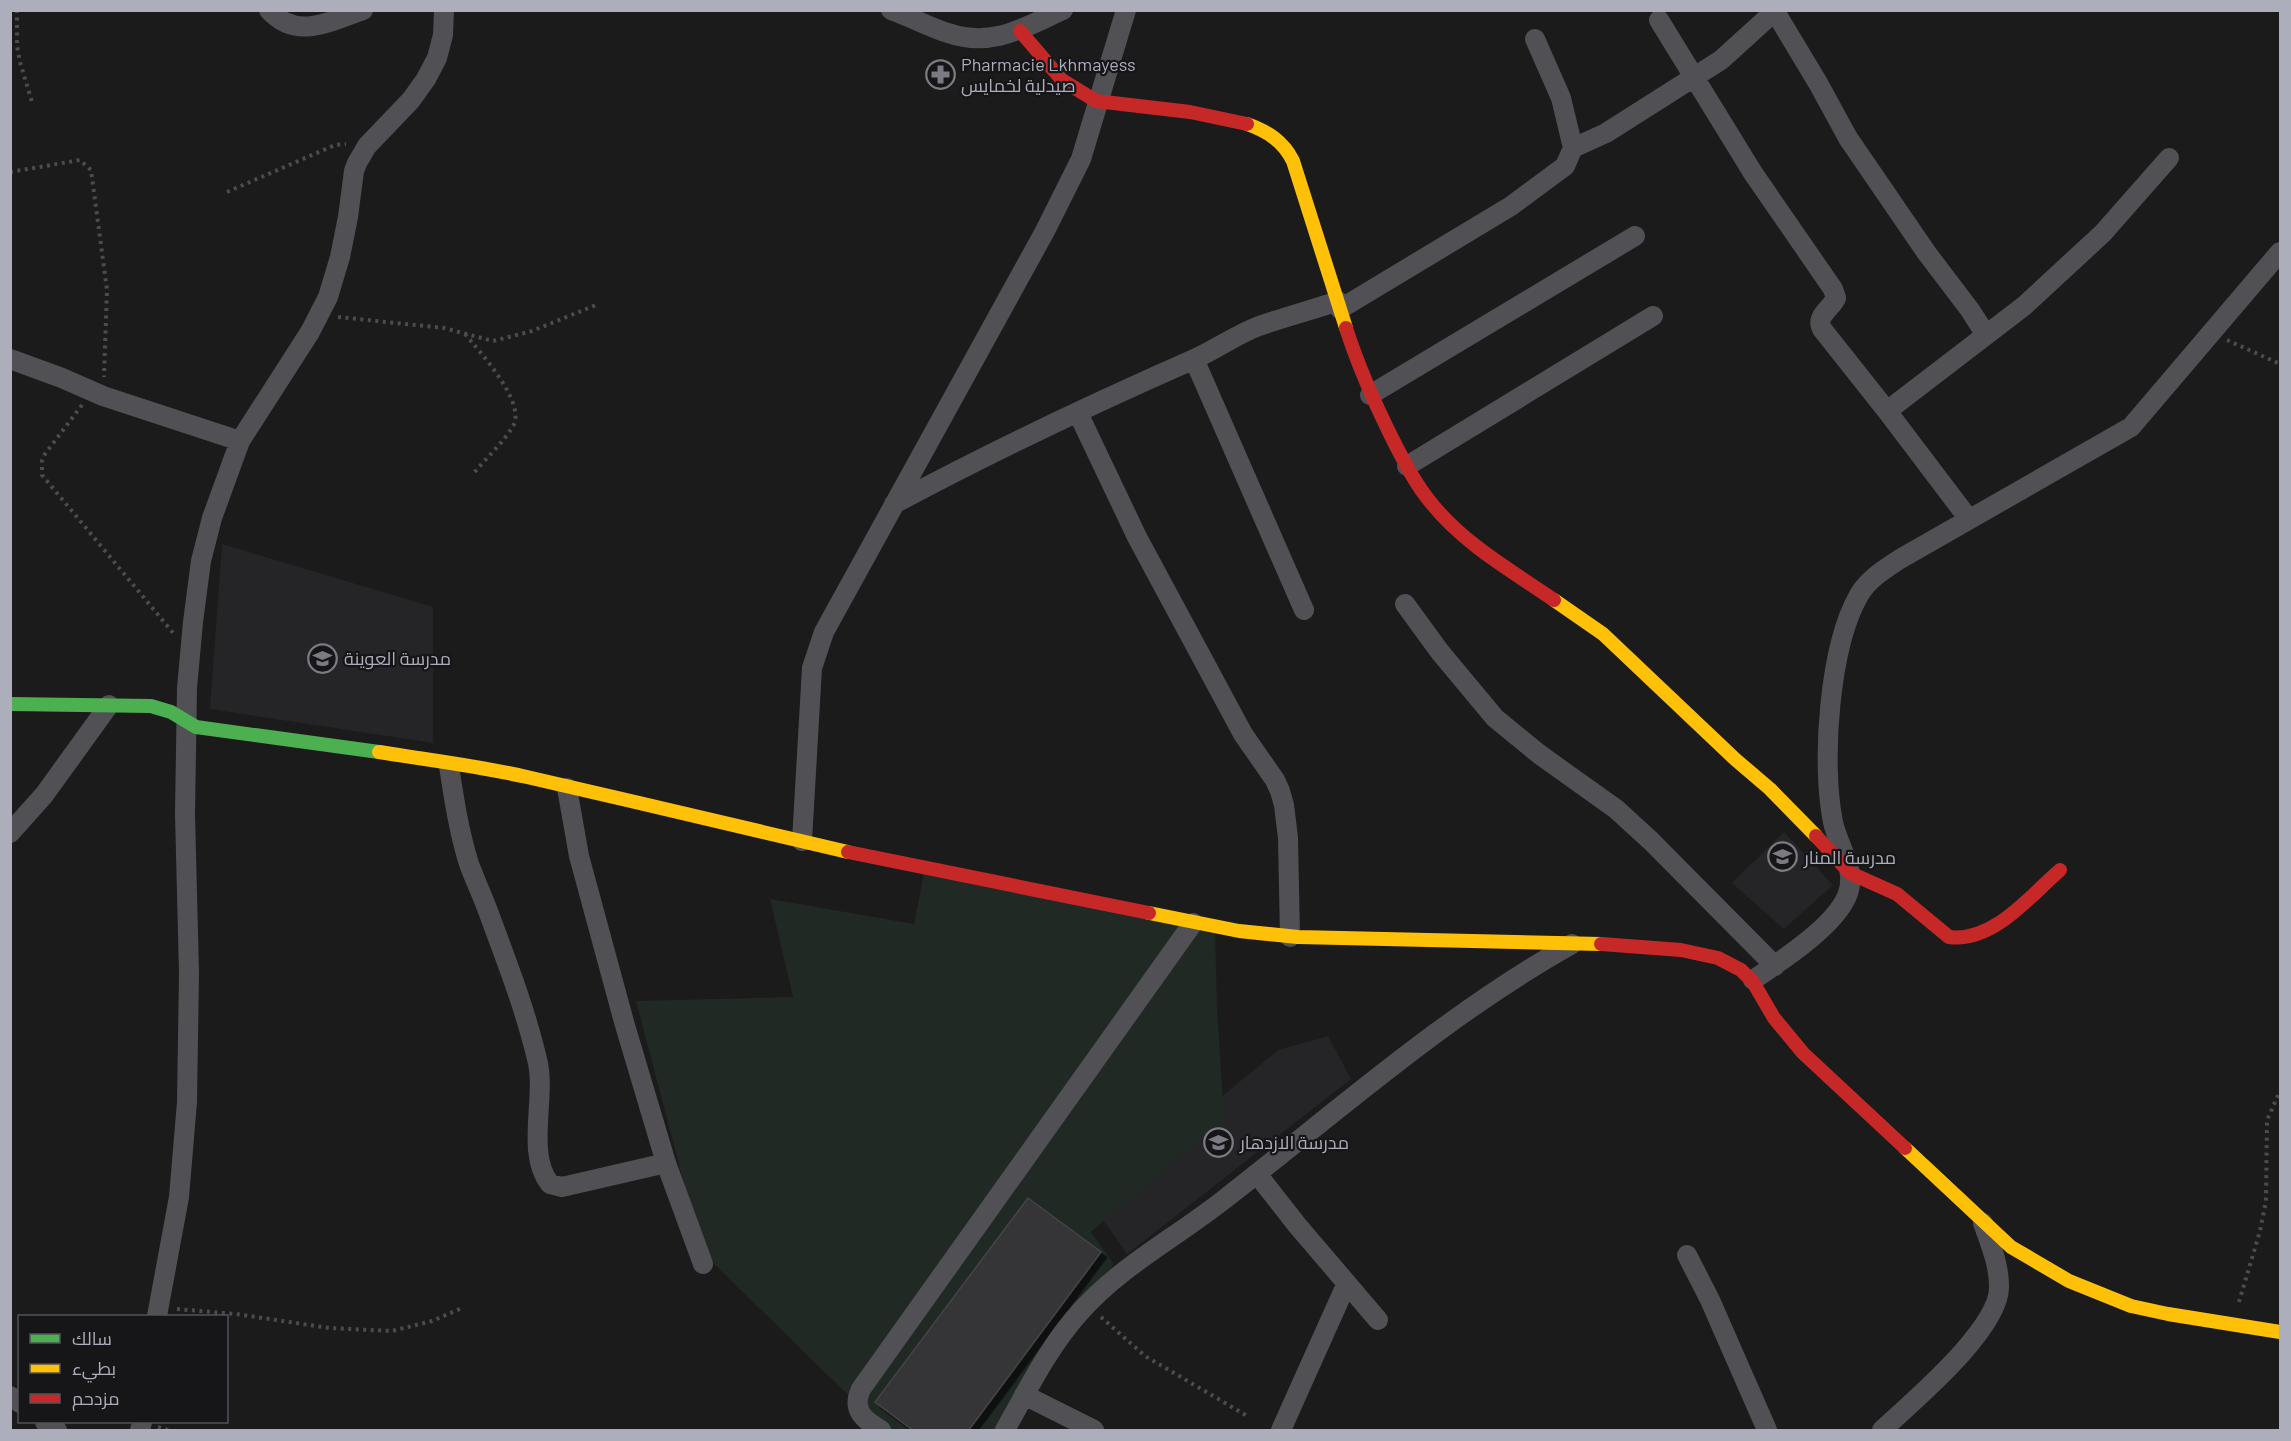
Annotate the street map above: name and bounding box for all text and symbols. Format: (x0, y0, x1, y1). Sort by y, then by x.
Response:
place label: Pharmacie Lkhmayess صيدلية لخمايس (961, 53, 1136, 97)
pharmacy icon: Pharmacie Lkhmayess صيدلية لخمايس (924, 58, 956, 90)
school or university icon: مدرسة العوينة (307, 642, 339, 674)
place label: مدرسة العوينة (344, 647, 451, 670)
school or university icon: مدرسة المنار (1767, 841, 1799, 873)
place label: مدرسة المنار (1803, 846, 1896, 869)
school or university icon: مدرسة الازدهار (1203, 1126, 1235, 1158)
place label: مدرسة الازدهار (1239, 1131, 1349, 1154)
legend (18, 1315, 228, 1423)
text: سالك (72, 1327, 112, 1349)
text: بطيء (72, 1357, 116, 1383)
text: مزدحم (72, 1387, 120, 1411)

